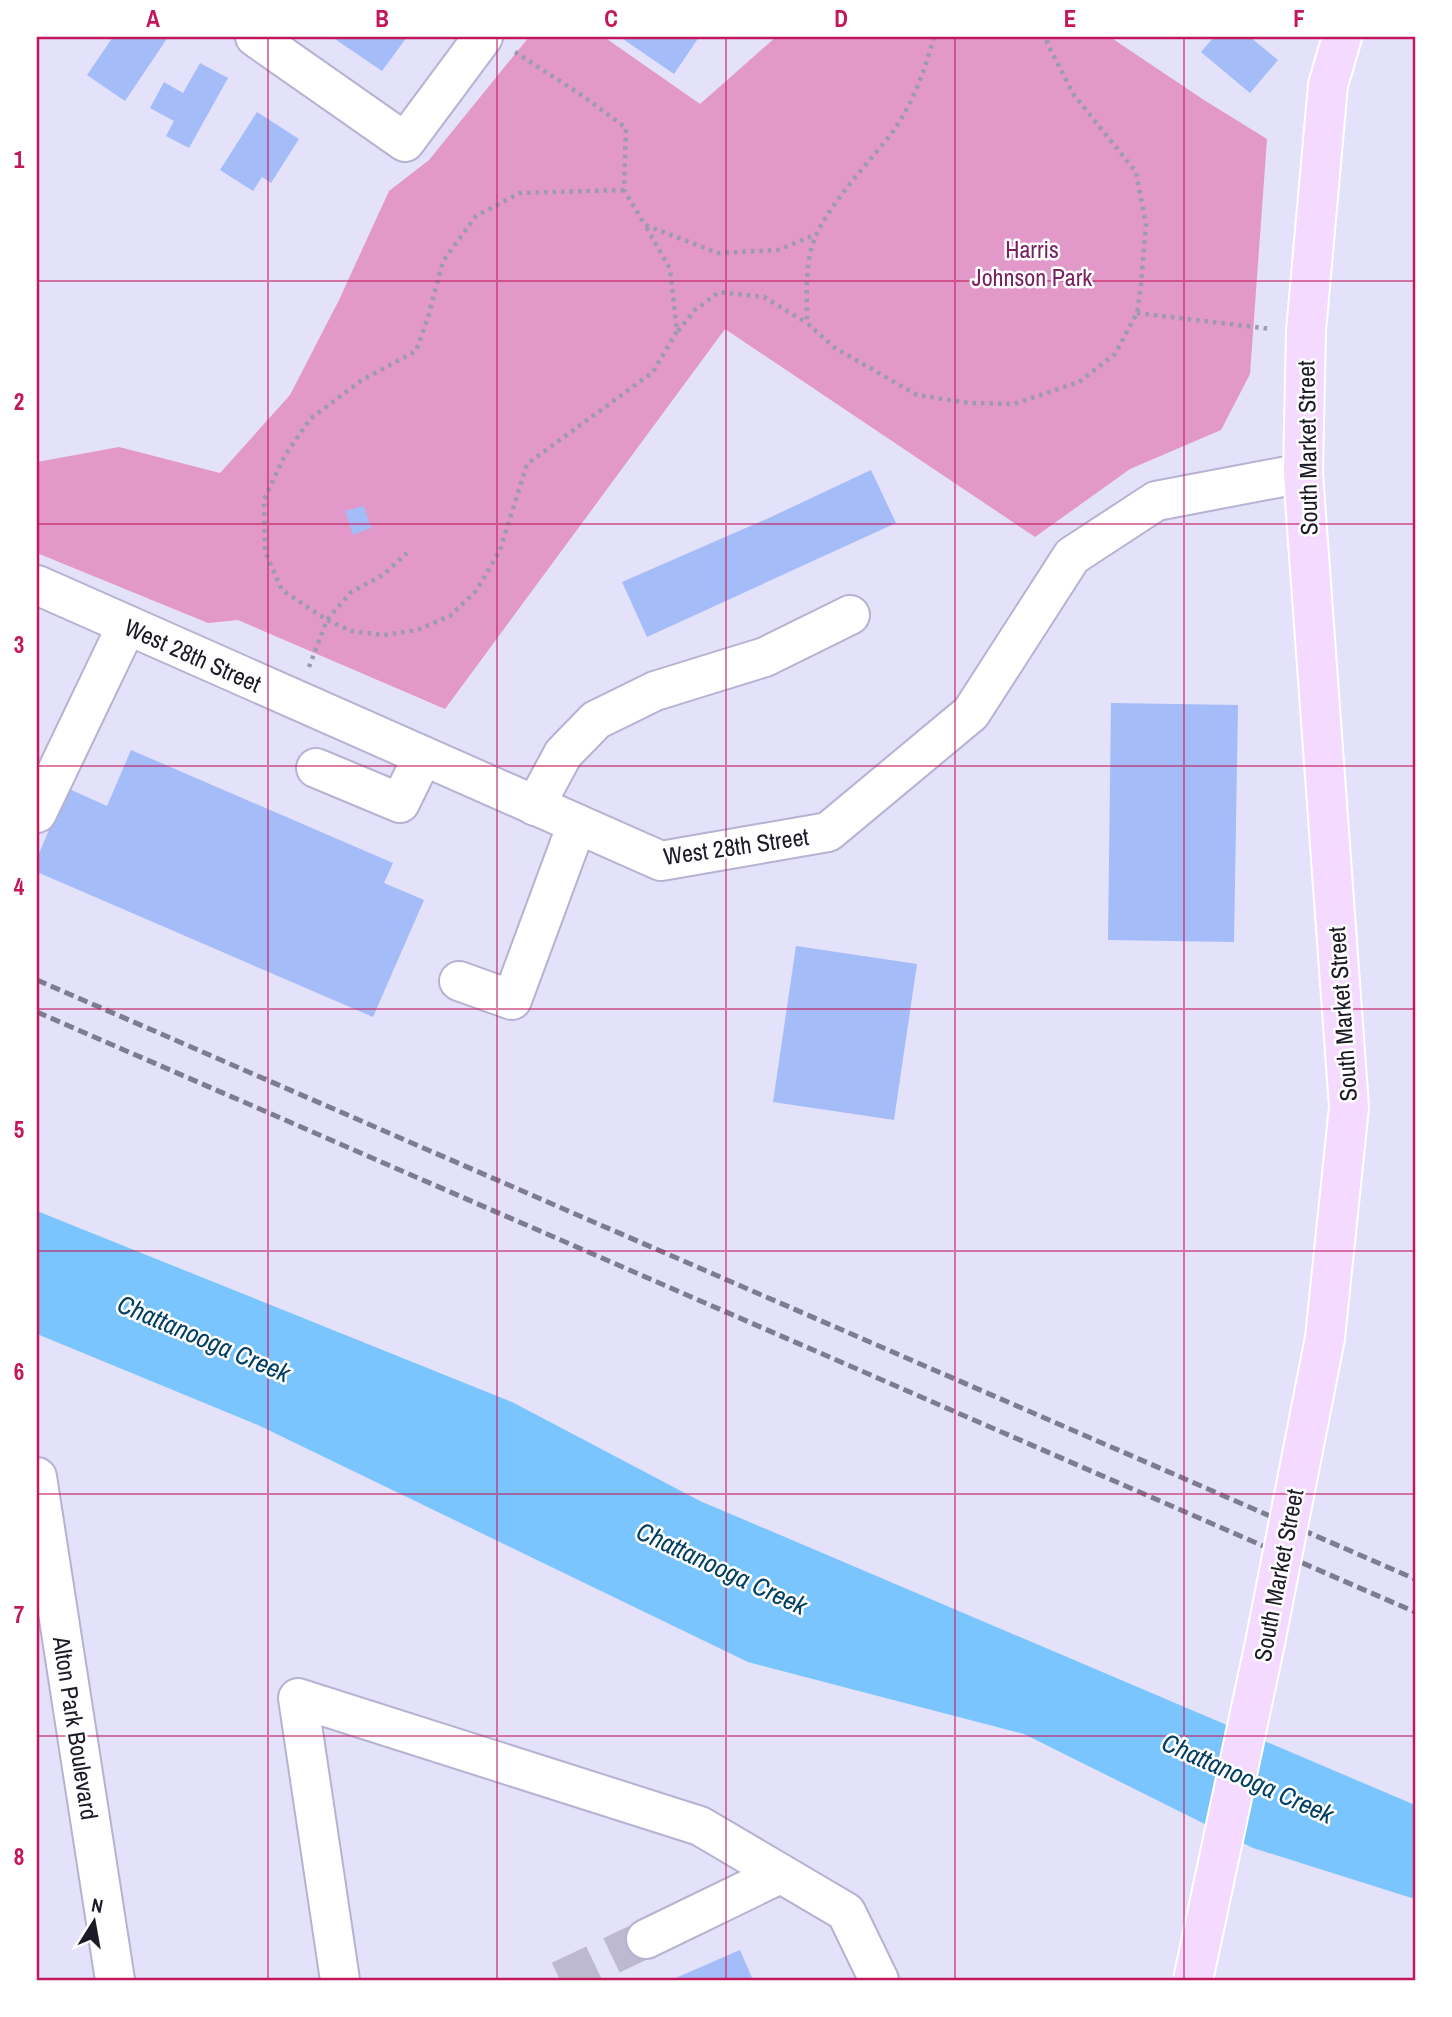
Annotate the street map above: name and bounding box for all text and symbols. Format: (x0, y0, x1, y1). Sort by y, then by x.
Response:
text: A (146, 3, 160, 34)
text: B (375, 3, 389, 34)
text: C (604, 3, 618, 34)
text: D (834, 3, 848, 34)
text: E (1064, 3, 1076, 34)
text: F (1293, 3, 1305, 34)
text: 1 (14, 144, 25, 175)
park label: Harris Johnson Park (972, 233, 1092, 293)
street label: South Market Street (1289, 360, 1325, 536)
text: 2 (14, 386, 24, 417)
street label: West 28th Street (120, 611, 267, 700)
text: 3 (14, 629, 24, 660)
street label: West 28th Street (661, 820, 811, 872)
text: 4 (14, 871, 25, 902)
street label: South Market Street (1320, 925, 1364, 1102)
text: 5 (14, 1114, 24, 1145)
water label: Chattanooga Creek (112, 1286, 297, 1391)
text: 6 (14, 1356, 24, 1387)
street label: South Market Street (1246, 1486, 1311, 1664)
water label: Chattanooga Creek (631, 1513, 814, 1623)
text: 7 (14, 1599, 24, 1630)
street label: Alton Park Boulevard (46, 1633, 106, 1822)
water label: Chattanooga Creek (1156, 1724, 1341, 1832)
text: 8 (14, 1841, 24, 1872)
north arrow (60, 1888, 130, 1958)
text: N (89, 1891, 105, 1919)

